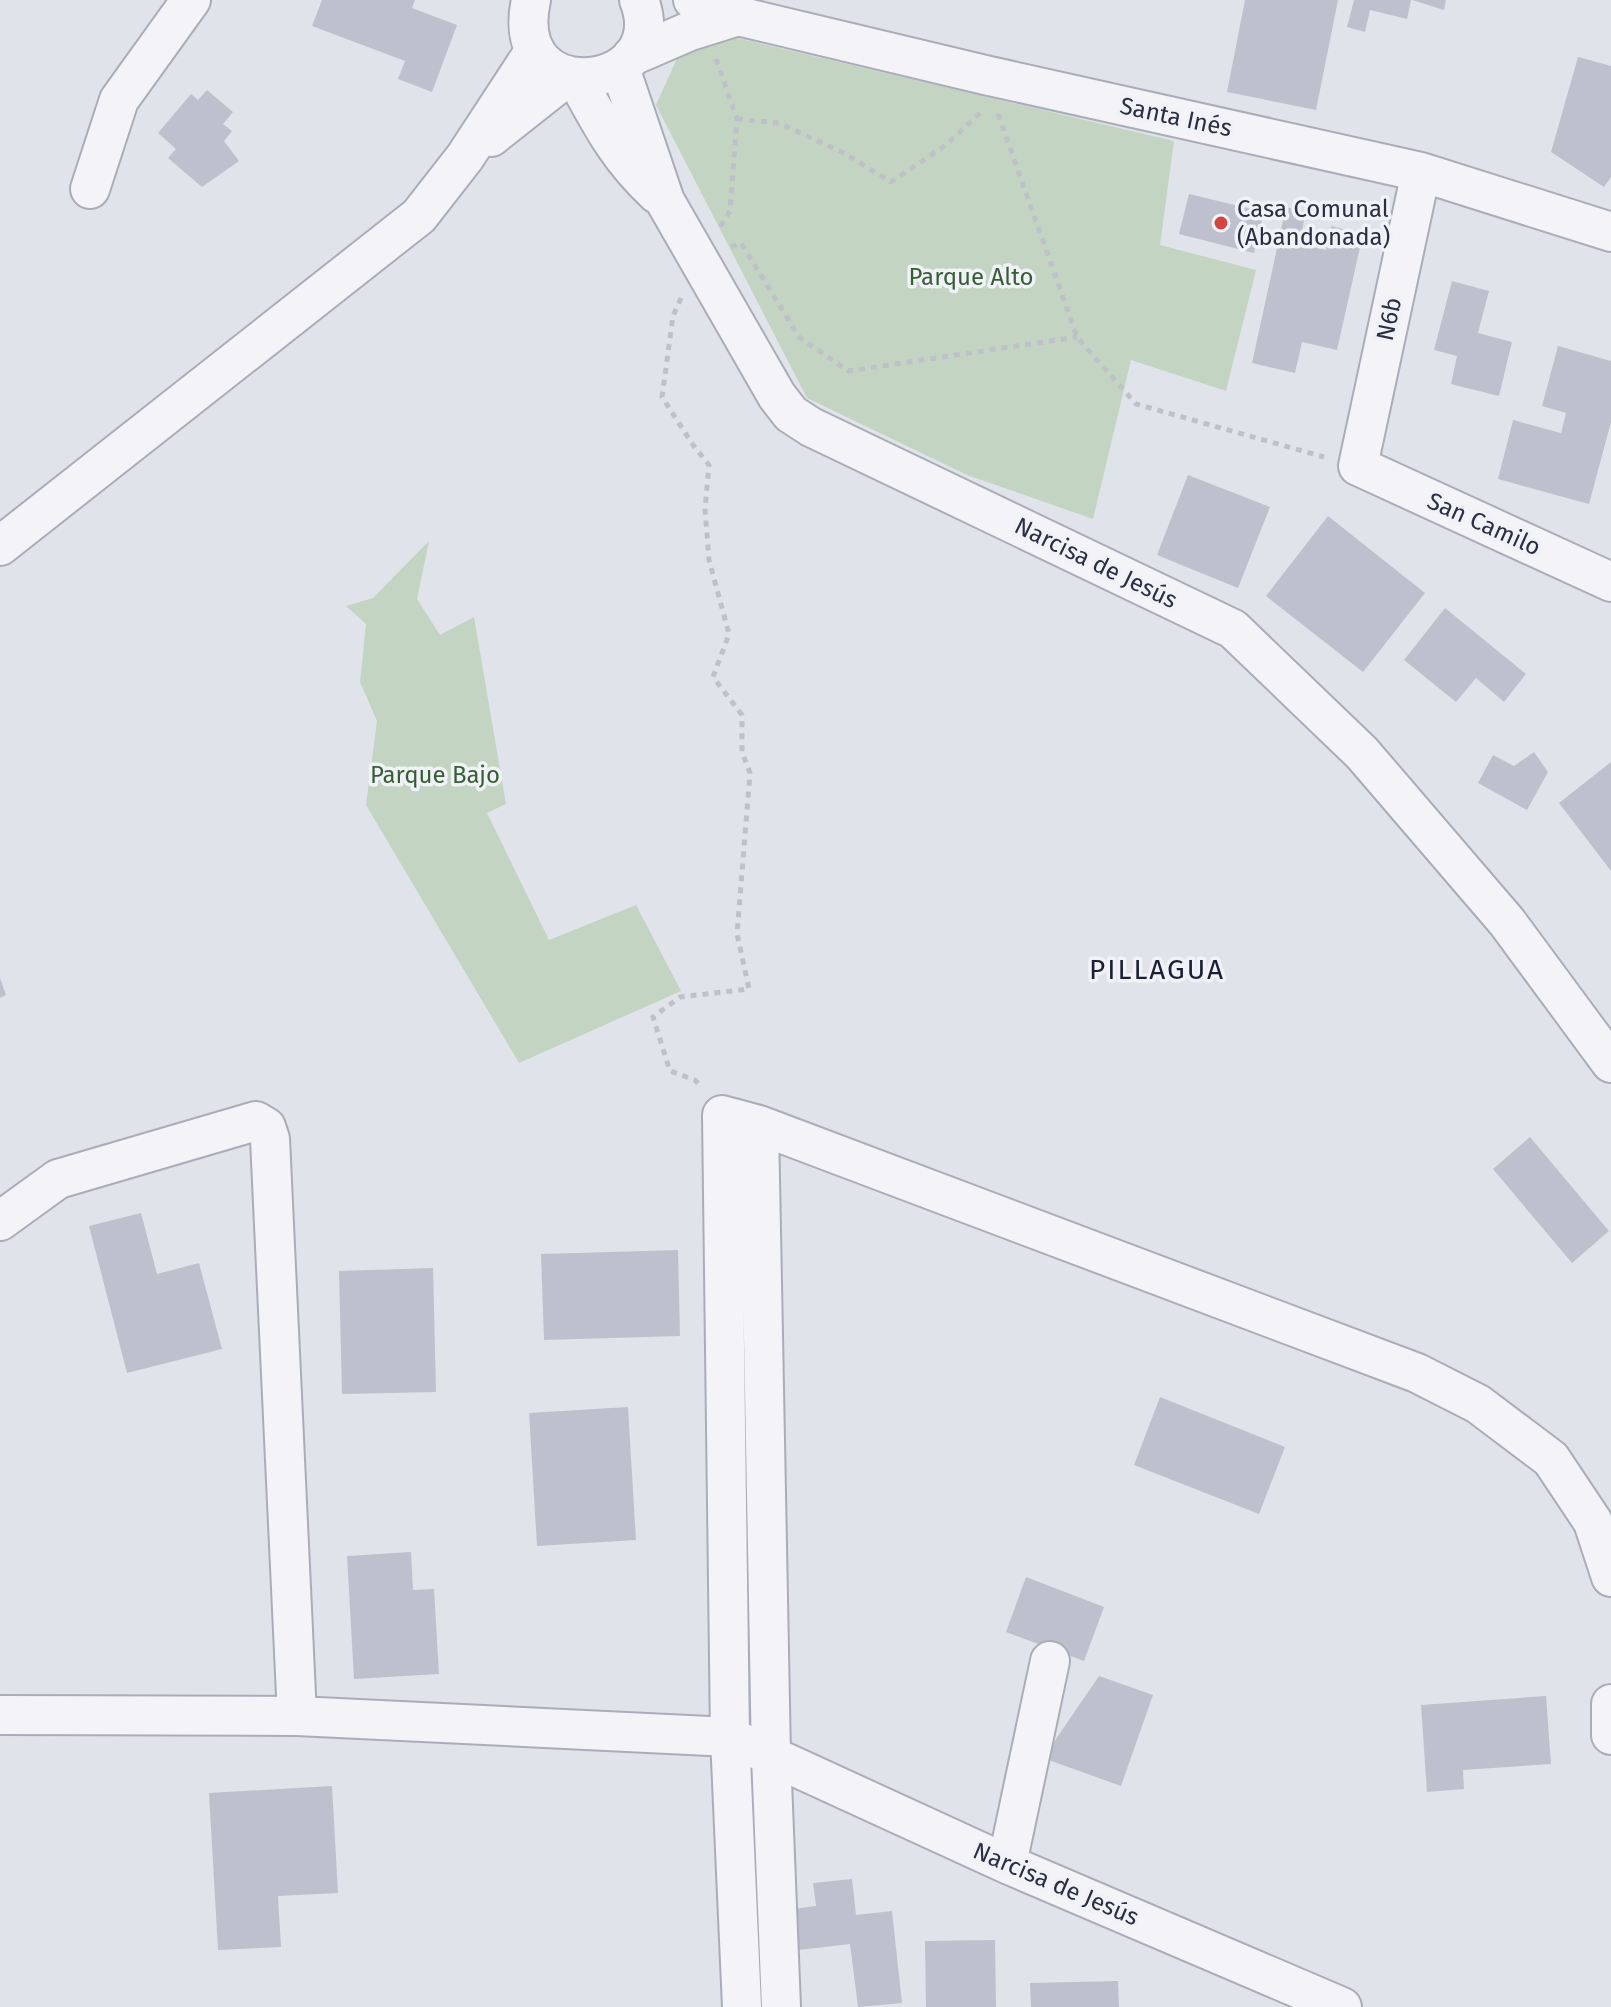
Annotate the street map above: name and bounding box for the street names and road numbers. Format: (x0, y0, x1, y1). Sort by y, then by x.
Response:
street label: Santa Inés (1118, 92, 1234, 142)
street label: N6b (1371, 295, 1407, 343)
street label: San Camilo (1423, 487, 1545, 561)
street label: Narcisa de Jesús (1010, 512, 1182, 614)
street label: Narcisa de Jesús (969, 1836, 1143, 1932)

